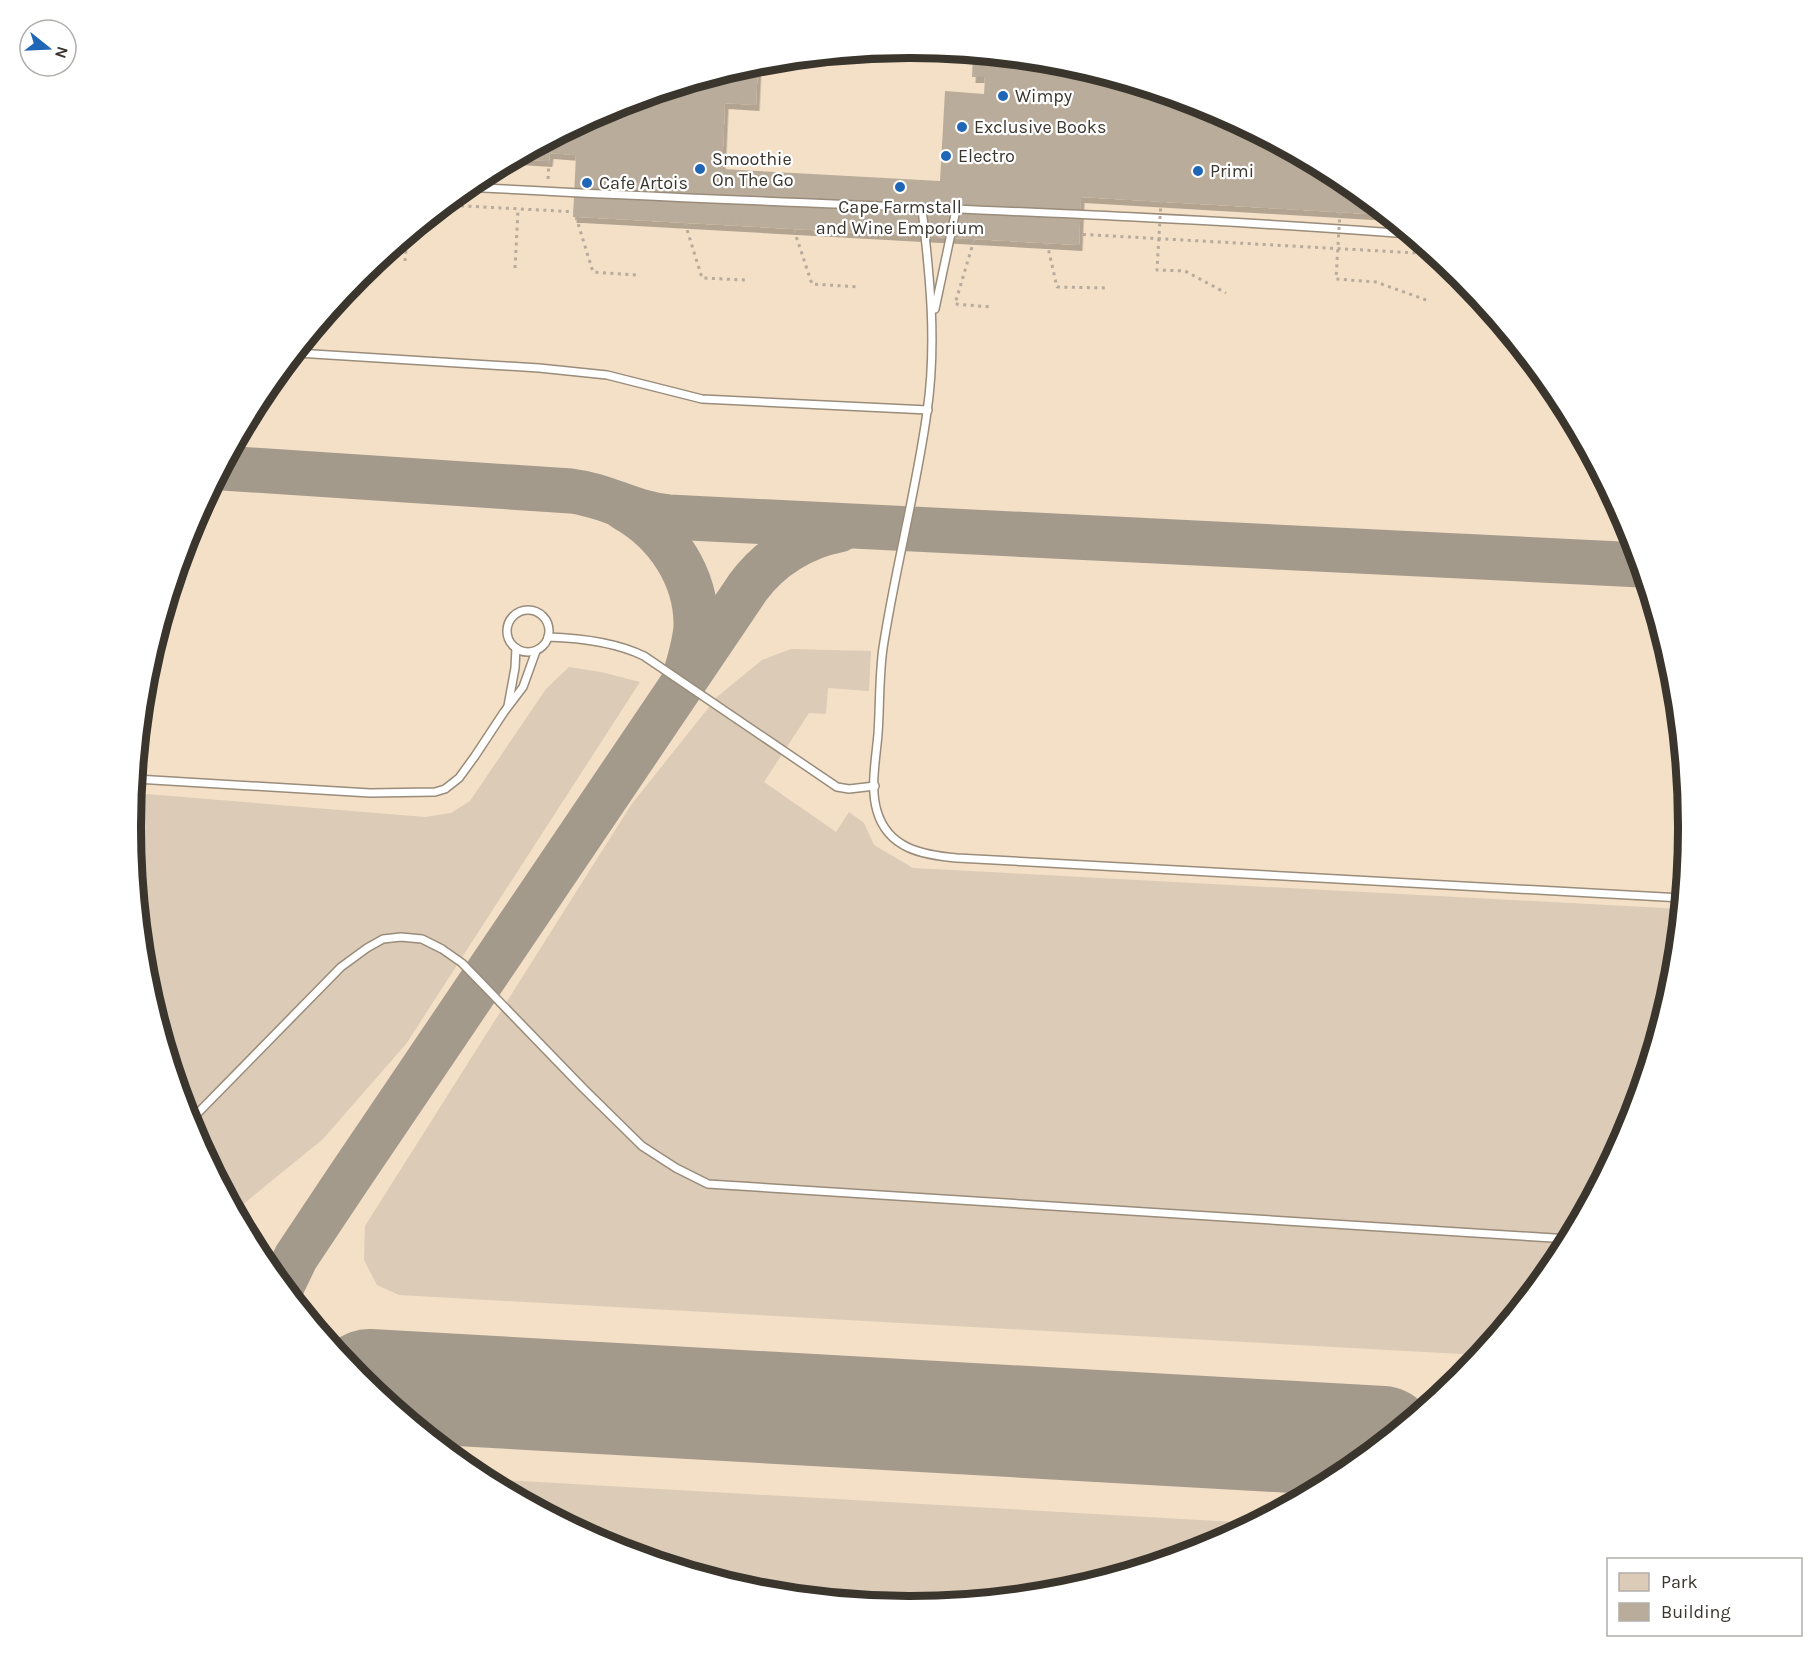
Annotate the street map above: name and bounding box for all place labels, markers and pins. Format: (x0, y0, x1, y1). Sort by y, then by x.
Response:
place label: Wimpy (1015, 85, 1073, 107)
marker: Wimpy (996, 89, 1010, 103)
place label: Exclusive Books (974, 116, 1106, 138)
marker: Exclusive Books (955, 120, 969, 134)
place label: Electro (958, 145, 1015, 167)
place label: Smoothie On The Go (712, 148, 794, 191)
marker: Electro (939, 149, 953, 163)
place label: Primi (1210, 160, 1254, 182)
marker: Smoothie On The Go (693, 162, 707, 176)
marker: Primi (1191, 164, 1205, 178)
place label: Cafe Artois (599, 172, 688, 194)
marker: Cafe Artois (580, 176, 594, 190)
marker: Cape Farmstall and Wine Emporium (893, 180, 907, 194)
place label: Cape Farmstall and Wine Emporium (816, 196, 984, 239)

